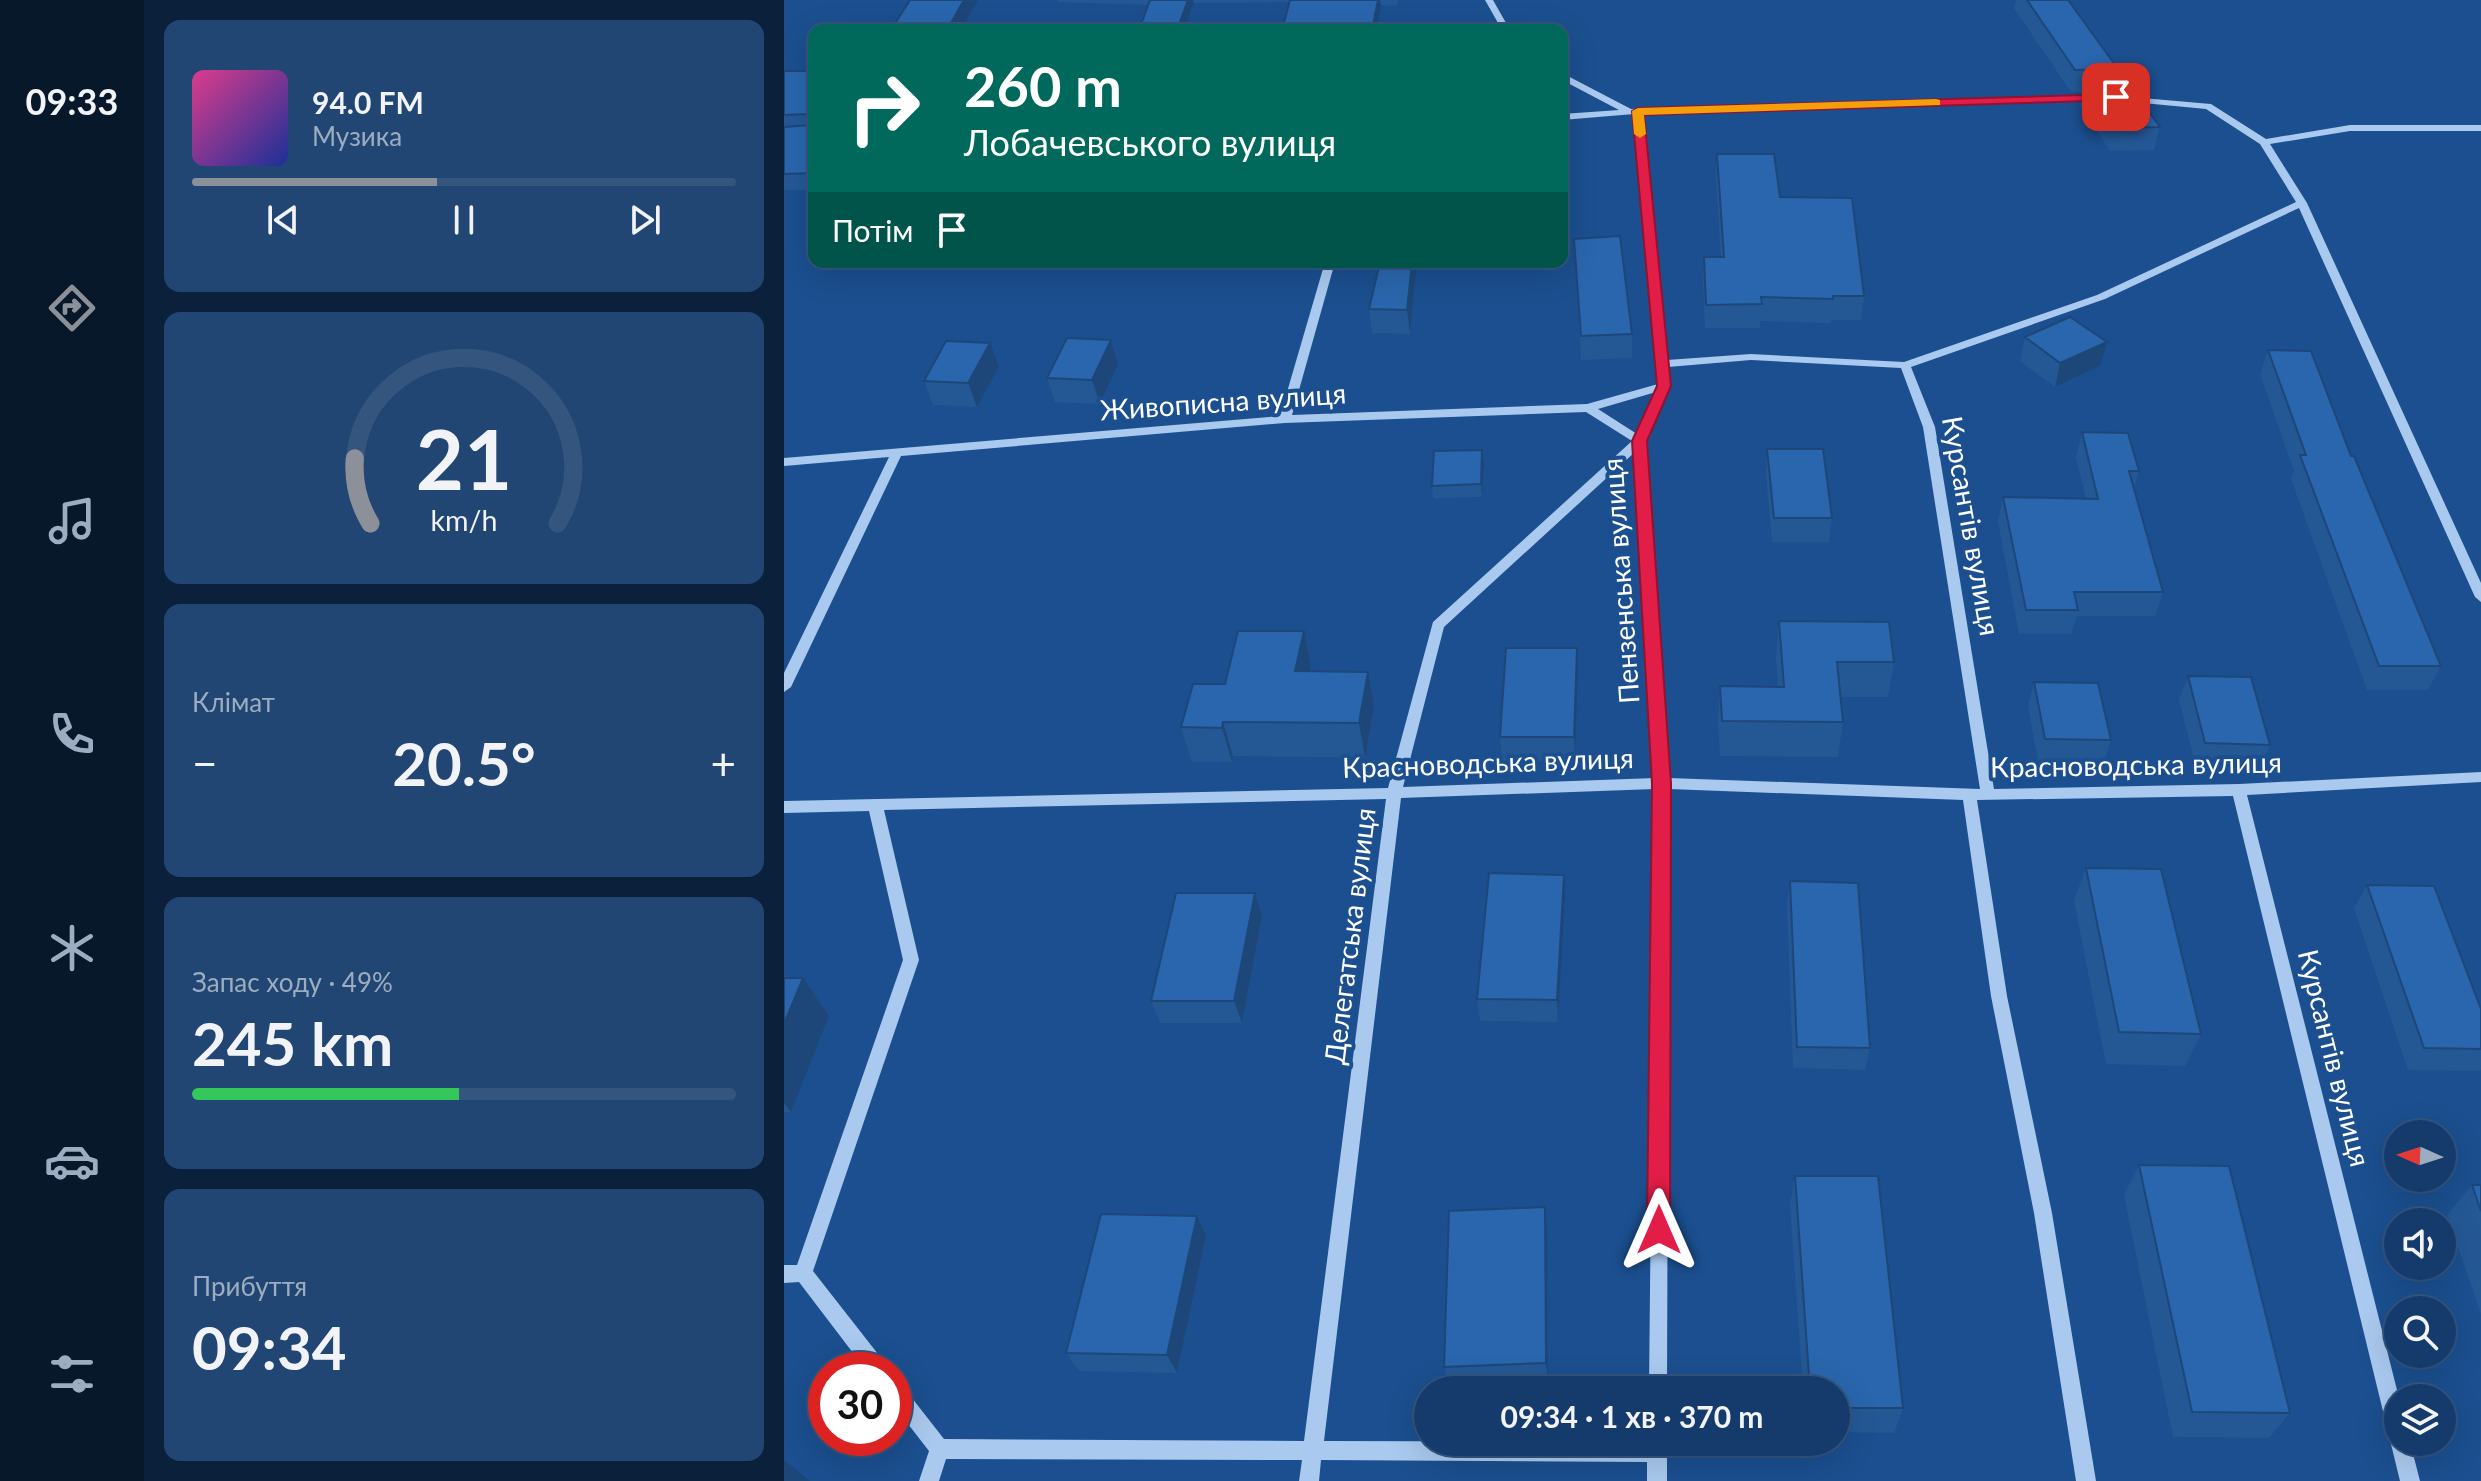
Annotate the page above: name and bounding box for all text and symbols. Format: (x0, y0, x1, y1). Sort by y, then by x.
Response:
text: 260 m (964, 52, 1122, 119)
icon: right (832, 56, 936, 160)
pin (2082, 63, 2150, 131)
icon: arrive (2094, 75, 2138, 119)
text: 09:33 (26, 79, 118, 123)
text: 94.0 FM (312, 84, 424, 120)
text: Музика (312, 120, 402, 152)
text: Лобачевського вулиця (964, 120, 1336, 164)
icon: previous (261, 198, 305, 242)
icon: pause (442, 198, 486, 242)
icon: next (623, 198, 667, 242)
icon: arrive (930, 208, 974, 252)
text: Потім (832, 212, 914, 248)
icon: directions (44, 280, 100, 336)
street label: Живописна вулиця (1099, 375, 1347, 427)
text: 21 (416, 408, 512, 508)
street label: Курсантів вулиця (1936, 413, 2008, 638)
street label: Пензенська вулиця (1594, 457, 1646, 705)
icon: music (44, 493, 100, 549)
text: km/h (431, 503, 497, 537)
text: Клімат (192, 686, 275, 718)
icon: phone (44, 706, 100, 762)
text: 20.5° (392, 727, 536, 799)
text: − (192, 737, 218, 789)
text: + (710, 737, 736, 789)
street label: Красноводська вулиця (1342, 740, 1634, 784)
street label: Красноводська вулиця (1990, 744, 2282, 784)
street label: Делегатська вулиця (1316, 806, 1382, 1066)
icon: climate (44, 920, 100, 976)
street label: Курсантів вулиця (2292, 946, 2378, 1170)
text: Запас ходу · 49% (192, 966, 393, 998)
text: 245 km (192, 1007, 393, 1079)
north arrow (2384, 1120, 2456, 1192)
map controls (2384, 1120, 2456, 1456)
icon: car (44, 1133, 100, 1189)
position arrow (1617, 1188, 1701, 1272)
button: sound (2384, 1208, 2456, 1280)
text: Прибуття (192, 1270, 307, 1302)
button: search (2384, 1296, 2456, 1368)
text: 09:34 (192, 1311, 347, 1383)
icon: filters (44, 1346, 100, 1402)
speed limit sign: 30 (808, 1352, 912, 1456)
button: layers (2384, 1384, 2456, 1456)
text: 09:34 · 1 хв · 370 m (1501, 1398, 1764, 1434)

